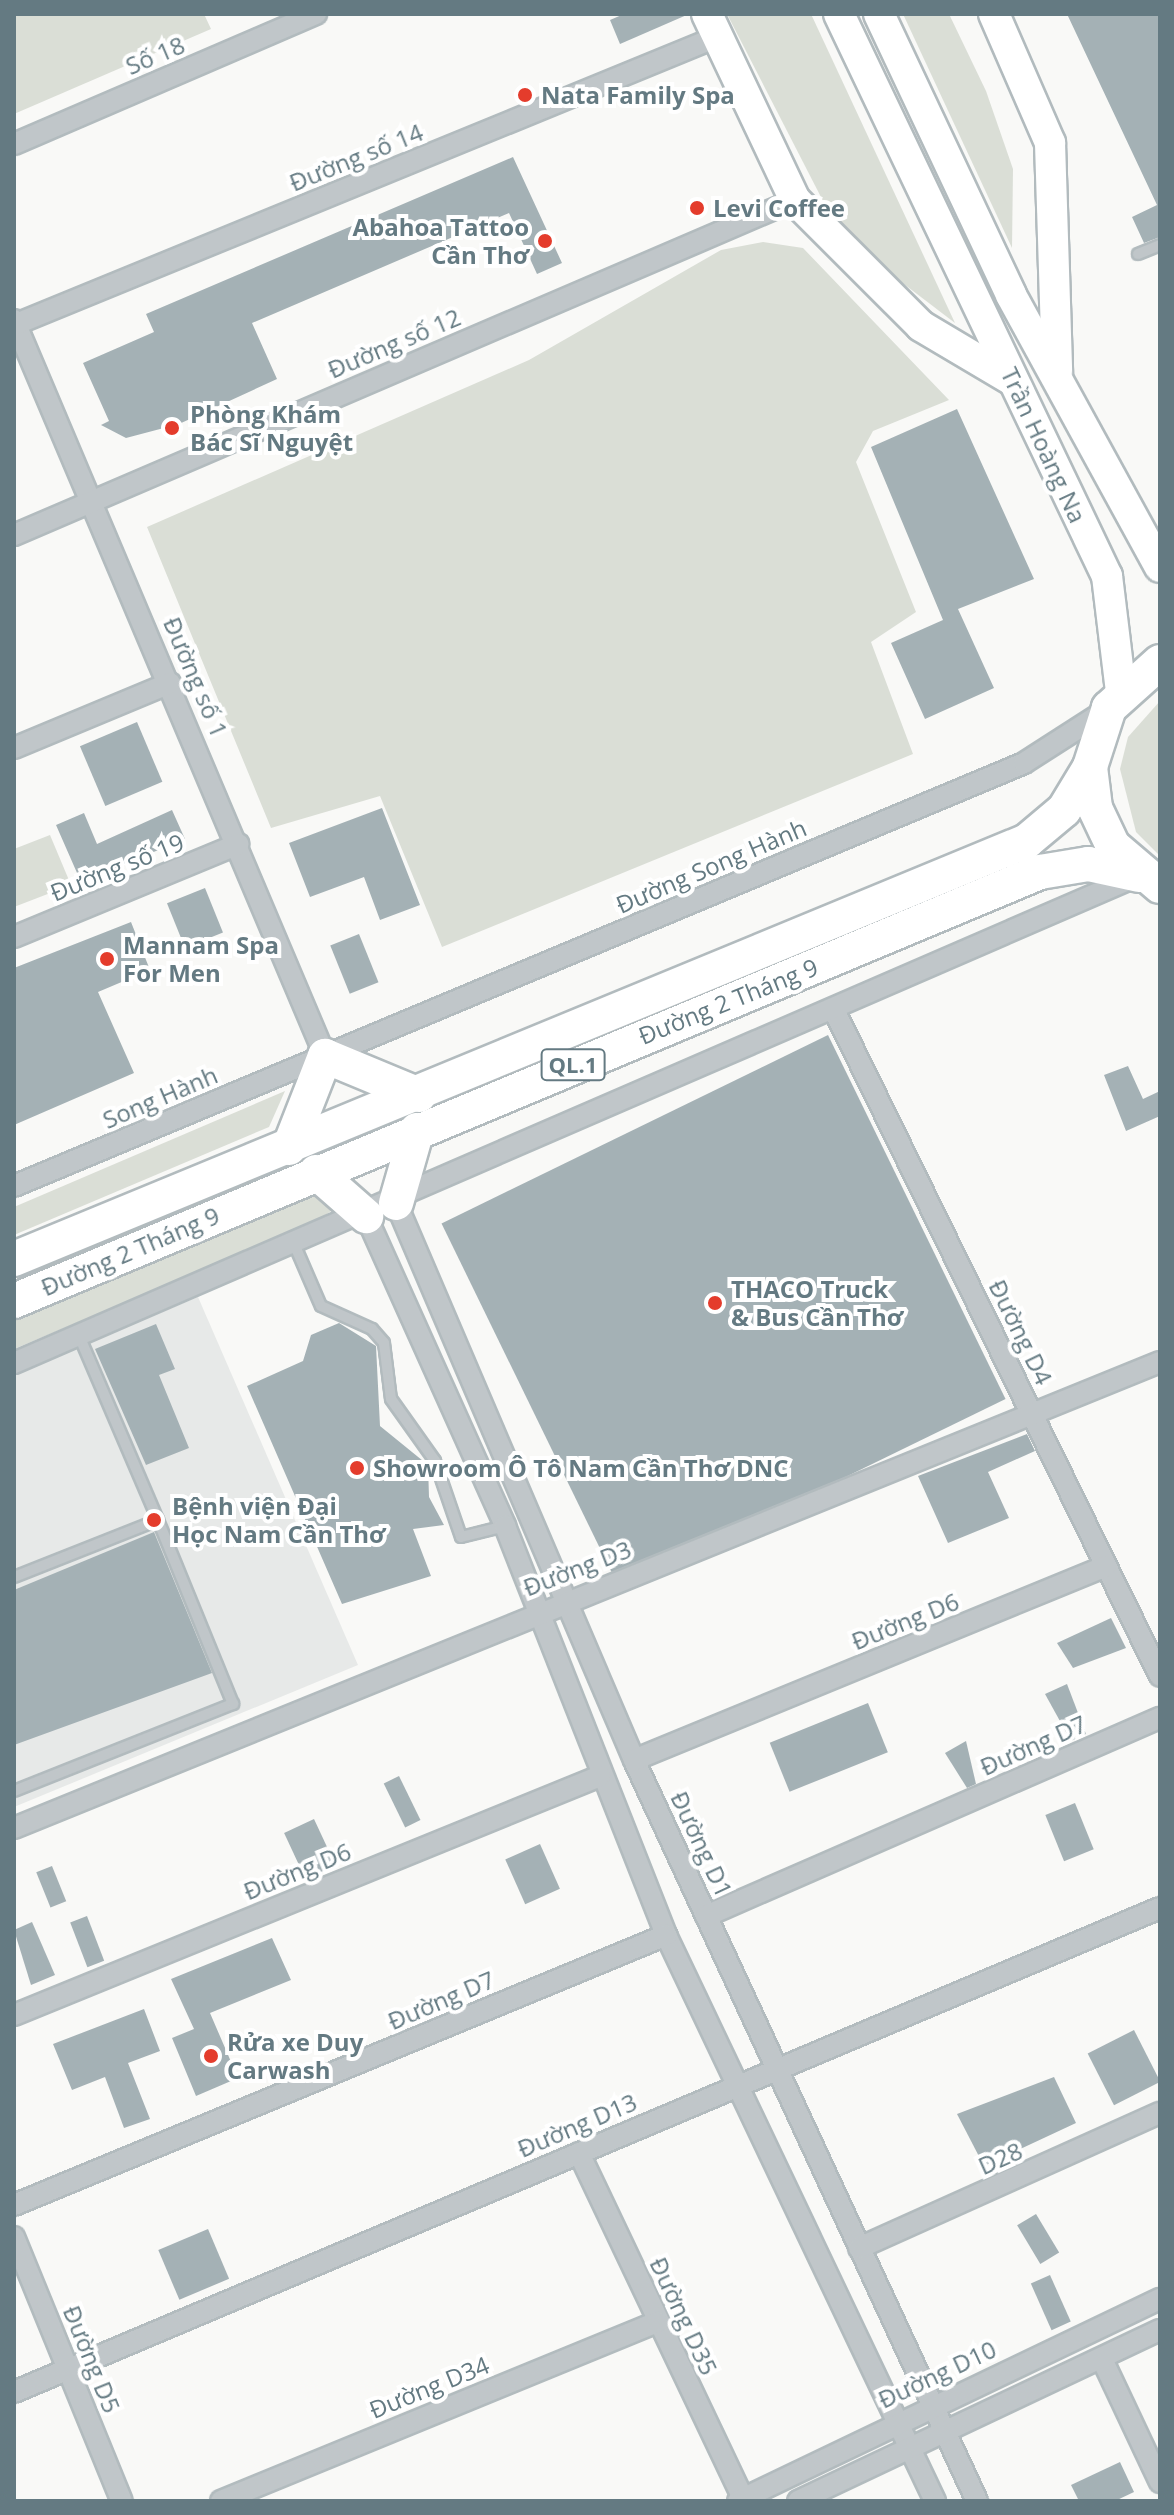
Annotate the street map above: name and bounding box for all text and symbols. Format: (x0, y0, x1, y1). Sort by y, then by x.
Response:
street label: Số 18 (121, 30, 189, 80)
place label: Nata Family Spa (541, 81, 735, 109)
marker: Nata Family Spa (516, 86, 534, 104)
street label: Đường số 14 (285, 117, 427, 197)
place label: Levi Coffee (713, 194, 845, 222)
marker: Levi Coffee (688, 199, 706, 217)
place label: Abahoa Tattoo Cần Thơ (352, 213, 529, 269)
marker: Abahoa Tattoo Cần Thơ (536, 232, 554, 250)
street label: Đường số 12 (323, 302, 465, 384)
street label: Trần Hoàng Na (995, 363, 1093, 527)
place label: Phòng Khám Bác Sĩ Nguyệt (190, 400, 353, 456)
marker: Phòng Khám Bác Sĩ Nguyệt (161, 417, 183, 439)
street label: Đường số 1 (158, 613, 234, 741)
street label: Đường Song Hành (611, 813, 811, 919)
street label: Đường số 19 (46, 827, 188, 907)
place label: Mannam Spa For Men (123, 931, 279, 987)
marker: Mannam Spa For Men (98, 950, 116, 968)
street label: Đường 2 Tháng 9 (634, 952, 822, 1050)
road number: QL.1 (539, 1047, 607, 1083)
street label: Song Hành (98, 1060, 222, 1134)
street label: Đường 2 Tháng 9 (37, 1200, 223, 1302)
place label: THACO Truck & Bus Cần Thơ (731, 1275, 903, 1331)
street label: Đường D4 (983, 1275, 1059, 1389)
marker: THACO Truck & Bus Cần Thơ (706, 1294, 724, 1312)
place label: Showroom Ô Tô Nam Cần Thơ DNC (373, 1454, 789, 1482)
marker: Showroom Ô Tô Nam Cần Thơ DNC (348, 1459, 366, 1477)
place label: Bệnh viện Đại Học Nam Cần Thơ (172, 1492, 385, 1548)
marker: Bệnh viện Đại Học Nam Cần Thơ (143, 1509, 165, 1531)
street label: Đường D3 (519, 1534, 635, 1602)
street label: Đường D6 (847, 1586, 963, 1656)
street label: Đường D7 (975, 1709, 1091, 1781)
street label: Đường D1 (665, 1787, 739, 1901)
street label: Đường D6 (239, 1836, 355, 1906)
street label: Đường D7 (383, 1965, 499, 2035)
place label: Rửa xe Duy Carwash (227, 2028, 363, 2084)
marker: Rửa xe Duy Carwash (202, 2047, 220, 2065)
street label: Đường D13 (513, 2087, 641, 2163)
street label: D28 (974, 2136, 1026, 2180)
street label: Đường D35 (644, 2252, 724, 2380)
street label: Đường D5 (57, 2301, 127, 2417)
street label: Đường D10 (873, 2334, 1001, 2414)
street label: Đường D34 (365, 2350, 493, 2424)

